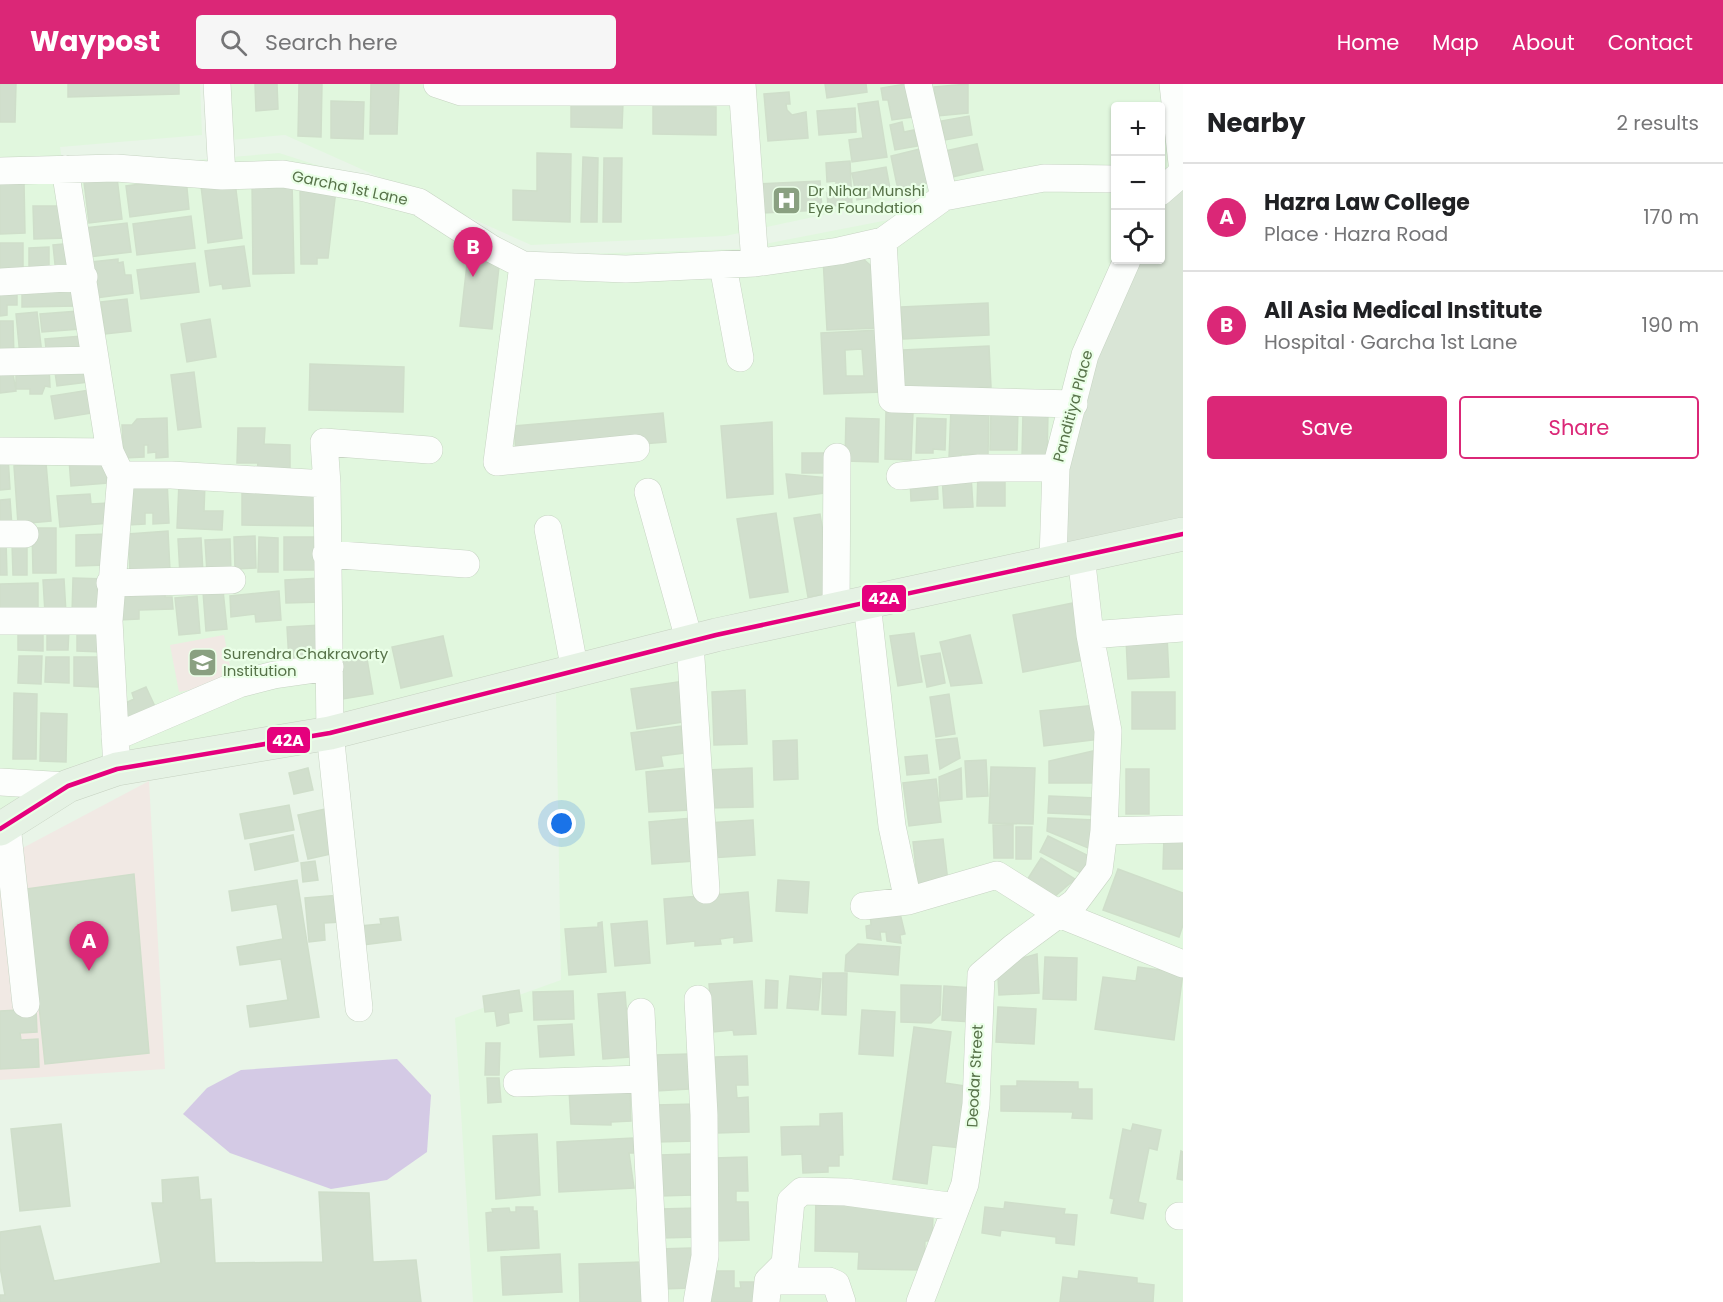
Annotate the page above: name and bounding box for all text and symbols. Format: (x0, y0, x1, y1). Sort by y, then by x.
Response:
search box (196, 15, 616, 69)
text: Waypost (30, 22, 160, 61)
icon: search (217, 26, 250, 59)
text: Search here (265, 27, 398, 58)
text: Home (1337, 28, 1399, 57)
text: Map (1432, 28, 1479, 57)
text: About (1512, 28, 1575, 57)
text: Contact (1608, 28, 1693, 57)
map controls (1111, 102, 1165, 264)
button: + (1111, 102, 1165, 156)
text: Nearby (1207, 105, 1305, 141)
text: 2 results (1616, 109, 1699, 137)
button: − (1111, 156, 1165, 210)
street label: Garcha 1st Lane (290, 165, 410, 210)
place label: Dr Nihar Munshi Eye Foundation (808, 180, 925, 218)
hospital icon: Dr Nihar Munshi Eye Foundation (771, 184, 803, 216)
text: Hazra Law College (1264, 187, 1470, 218)
text: A (1219, 203, 1234, 231)
text: 170 m (1643, 203, 1699, 231)
button: locate (1111, 210, 1165, 264)
text: Place · Hazra Road (1264, 220, 1448, 248)
pin: B (454, 228, 492, 277)
text: All Asia Medical Institute (1264, 295, 1542, 326)
text: B (1220, 311, 1233, 339)
text: 190 m (1642, 311, 1699, 339)
text: Hospital · Garcha 1st Lane (1264, 328, 1517, 356)
street label: Panditiya Place (1048, 348, 1098, 464)
button: Save (1207, 396, 1447, 459)
button: Share (1459, 396, 1699, 459)
line badge: 42A (861, 584, 907, 613)
text: 42A (868, 587, 900, 610)
place label: Surendra Chakravorty Institution (223, 643, 389, 681)
school or university icon: Surendra Chakravorty Institution (186, 647, 218, 679)
line badge: 42A (266, 726, 311, 754)
text: 42A (272, 729, 304, 752)
your location (547, 809, 576, 838)
pin: A (70, 922, 109, 971)
street label: Deodar Street (961, 1024, 988, 1128)

